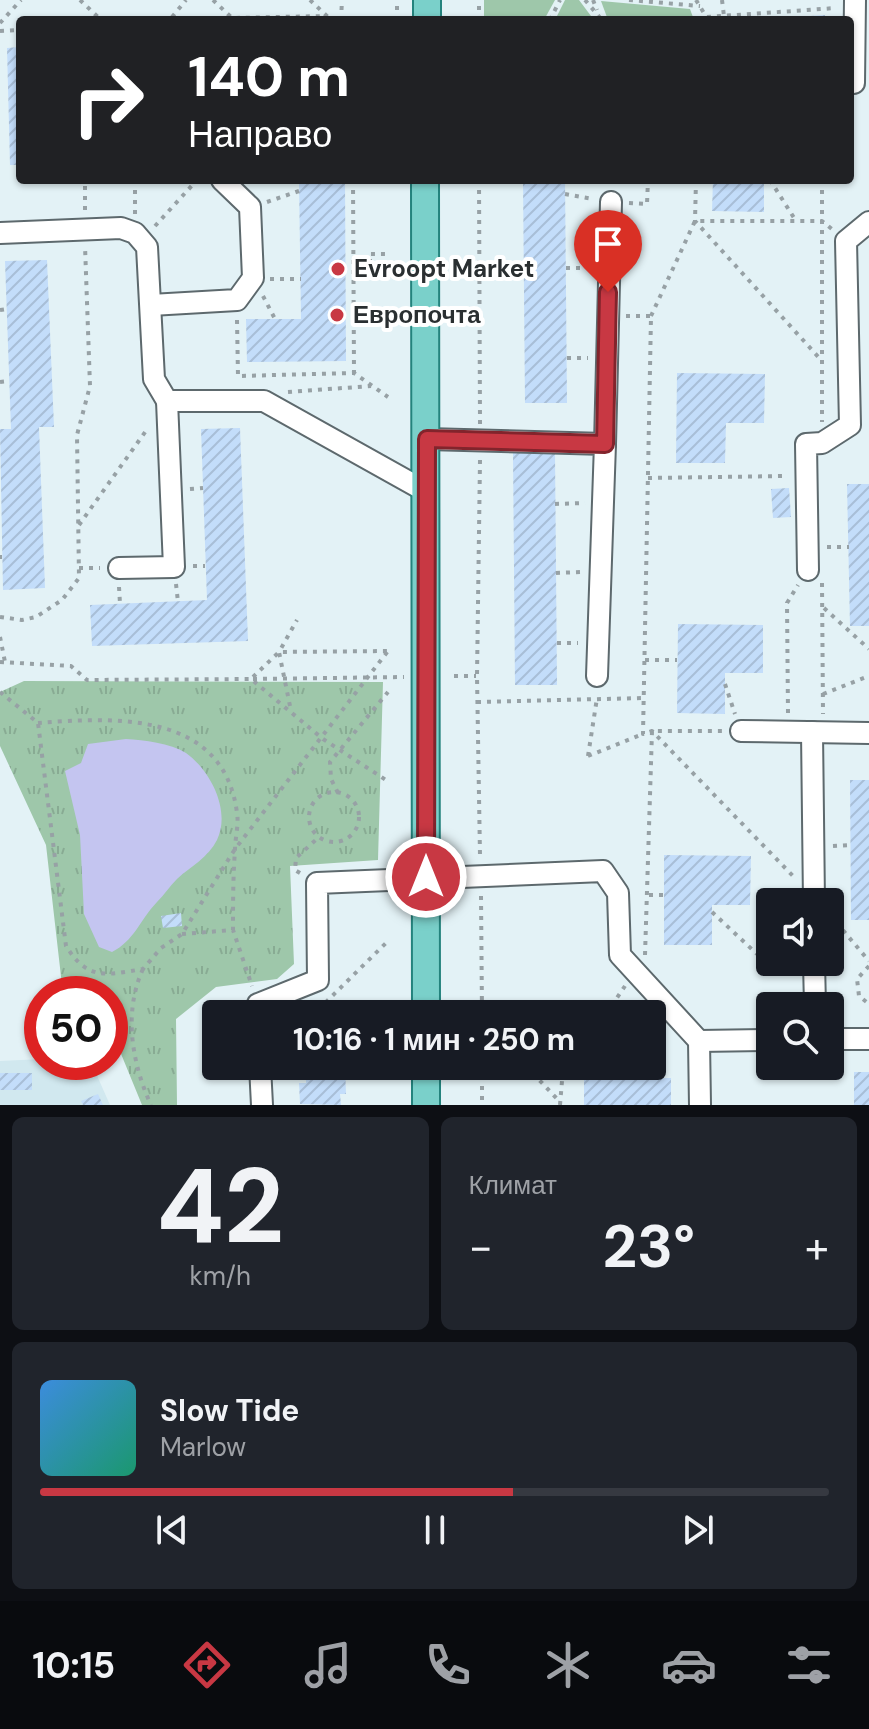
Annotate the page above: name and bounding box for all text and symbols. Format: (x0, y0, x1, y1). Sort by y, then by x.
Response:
text: 140 m (188, 40, 350, 113)
icon: right (56, 48, 160, 152)
text: Направо (188, 111, 332, 158)
pin (574, 210, 642, 292)
icon: arrive (586, 222, 630, 266)
place label: Evroopt Market (354, 253, 534, 284)
marker: Evroopt Market (329, 260, 347, 278)
place label: Европочта (353, 299, 481, 330)
marker: Европочта (328, 306, 346, 324)
position arrow (384, 835, 468, 919)
map controls (756, 888, 844, 1080)
button: sound (756, 888, 844, 976)
speed limit sign: 50 (24, 976, 128, 1080)
button: search (756, 992, 844, 1080)
text: 10:16 · 1 мин · 250 m (293, 1020, 575, 1059)
text: 42 (156, 1139, 284, 1274)
text: Климат (469, 1168, 557, 1202)
text: 23° (602, 1207, 695, 1286)
text: − (469, 1218, 493, 1276)
text: + (805, 1218, 829, 1276)
text: km/h (190, 1259, 251, 1293)
text: Slow Tide (160, 1391, 299, 1430)
text: Marlow (160, 1430, 246, 1464)
icon: previous (150, 1508, 194, 1552)
icon: pause (413, 1508, 457, 1552)
icon: next (676, 1508, 720, 1552)
icon: directions (179, 1637, 235, 1693)
icon: music (300, 1637, 356, 1693)
icon: phone (420, 1637, 476, 1693)
icon: climate (540, 1637, 596, 1693)
icon: car (661, 1637, 717, 1693)
icon: filters (781, 1637, 837, 1693)
text: 10:15 (32, 1642, 115, 1689)

